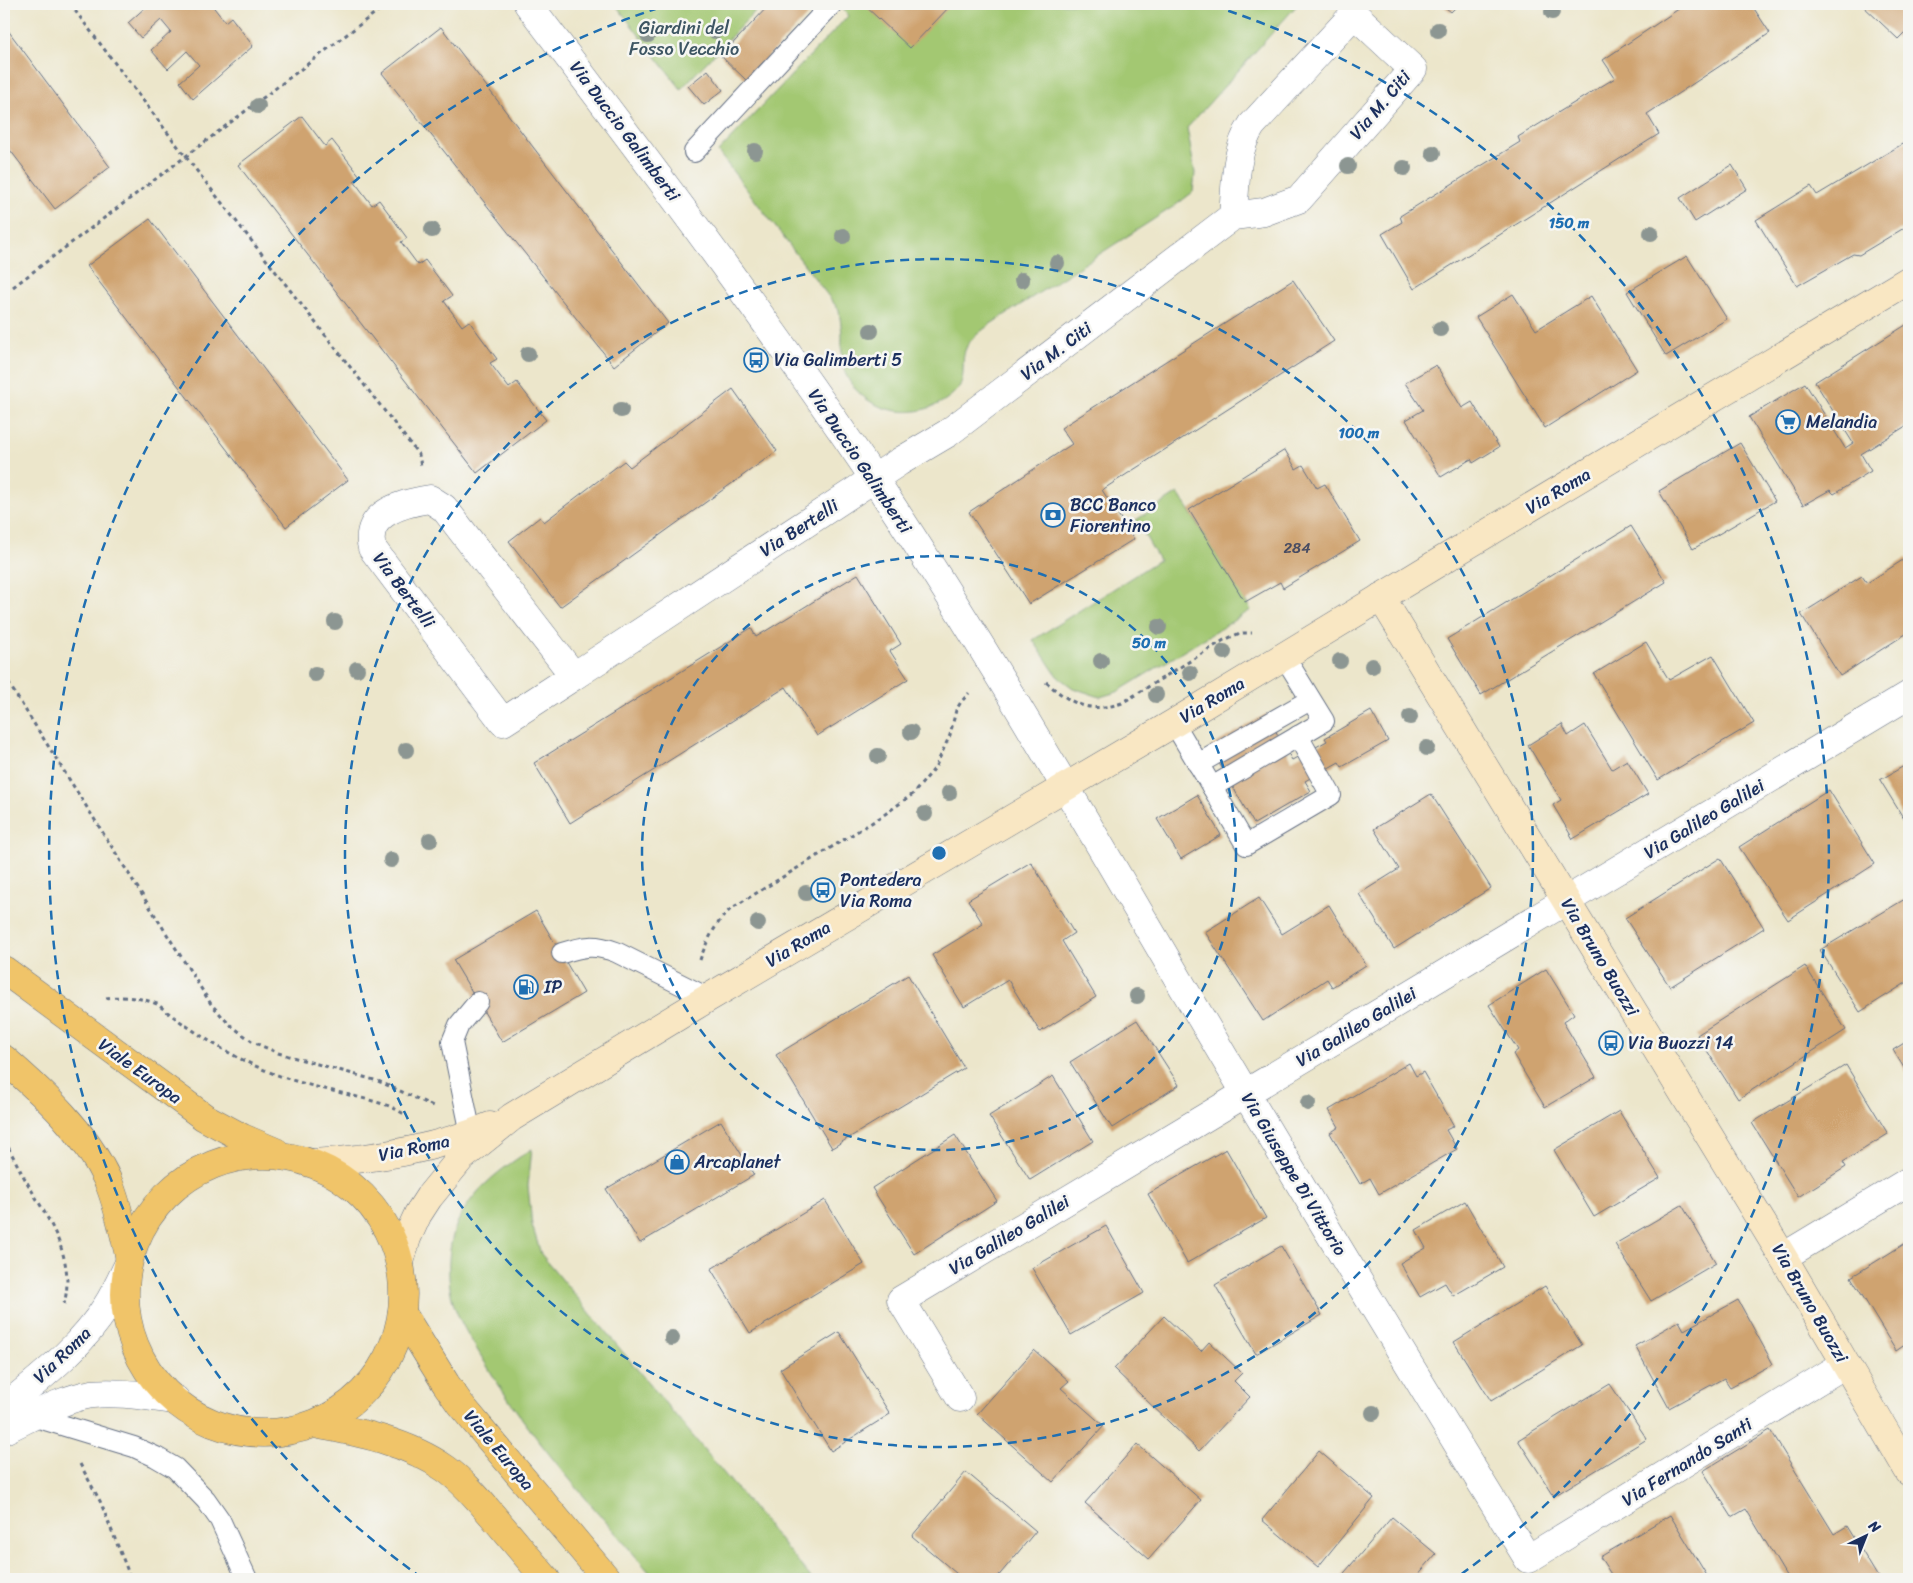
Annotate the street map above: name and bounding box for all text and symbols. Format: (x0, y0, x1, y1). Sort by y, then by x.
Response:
park label: Giardini del Fosso Vecchio (629, 12, 739, 65)
street label: Via Duccio Galimberti (561, 54, 689, 209)
street label: Via M. Citi (1341, 62, 1420, 147)
text: 150 m (1549, 210, 1590, 236)
street label: Via M. Citi (1013, 312, 1100, 389)
place label: Via Galimberti 5 (774, 344, 902, 376)
bus stop icon: Via Galimberti 5 (743, 347, 769, 373)
street label: Via Duccio Galimberti (799, 382, 921, 541)
place label: Melandia (1806, 406, 1877, 438)
supermarket icon: Melandia (1775, 409, 1801, 435)
text: 100 m (1339, 420, 1380, 446)
street label: Via Roma (1519, 459, 1597, 523)
place label: BCC Banco Fiorentino (1070, 489, 1156, 542)
street label: Via Bertelli (753, 490, 846, 566)
bank icon: BCC Banco Fiorentino (1040, 502, 1066, 528)
house number: 284 (1283, 535, 1311, 561)
street label: Via Bertelli (364, 545, 444, 636)
text: 50 m (1132, 630, 1167, 656)
street label: Via Roma (1173, 668, 1251, 732)
street label: Via Galileo Galilei (1637, 770, 1772, 868)
centre of rings (930, 844, 948, 862)
place label: Pontedera Via Roma (840, 864, 921, 917)
bus stop icon: Pontedera Via Roma (810, 877, 836, 903)
street label: Via Bruno Buozzi (1552, 891, 1649, 1023)
street label: Via Roma (759, 912, 837, 976)
place label: IP (543, 971, 562, 1003)
fuel station icon: IP (513, 974, 539, 1000)
street label: Via Galileo Galilei (1289, 978, 1424, 1076)
place label: Via Buozzi 14 (1628, 1027, 1733, 1059)
street label: Viale Europa (91, 1029, 189, 1113)
bus stop icon: Via Buozzi 14 (1598, 1030, 1624, 1056)
street label: Via Giuseppe Di Vittorio (1232, 1086, 1356, 1262)
street label: Via Roma (375, 1125, 453, 1171)
place label: Arcaplanet (693, 1146, 781, 1178)
shop icon: Arcaplanet (664, 1149, 690, 1175)
street label: Via Galileo Galilei (942, 1186, 1077, 1284)
street label: Via Bruno Buozzi (1763, 1237, 1858, 1370)
street label: Via Roma (25, 1318, 99, 1392)
street label: Viale Europa (455, 1402, 543, 1498)
street label: Via Fernando Santi (1615, 1408, 1760, 1515)
north arrow (1840, 1510, 1890, 1560)
text: N (1862, 1514, 1887, 1540)

